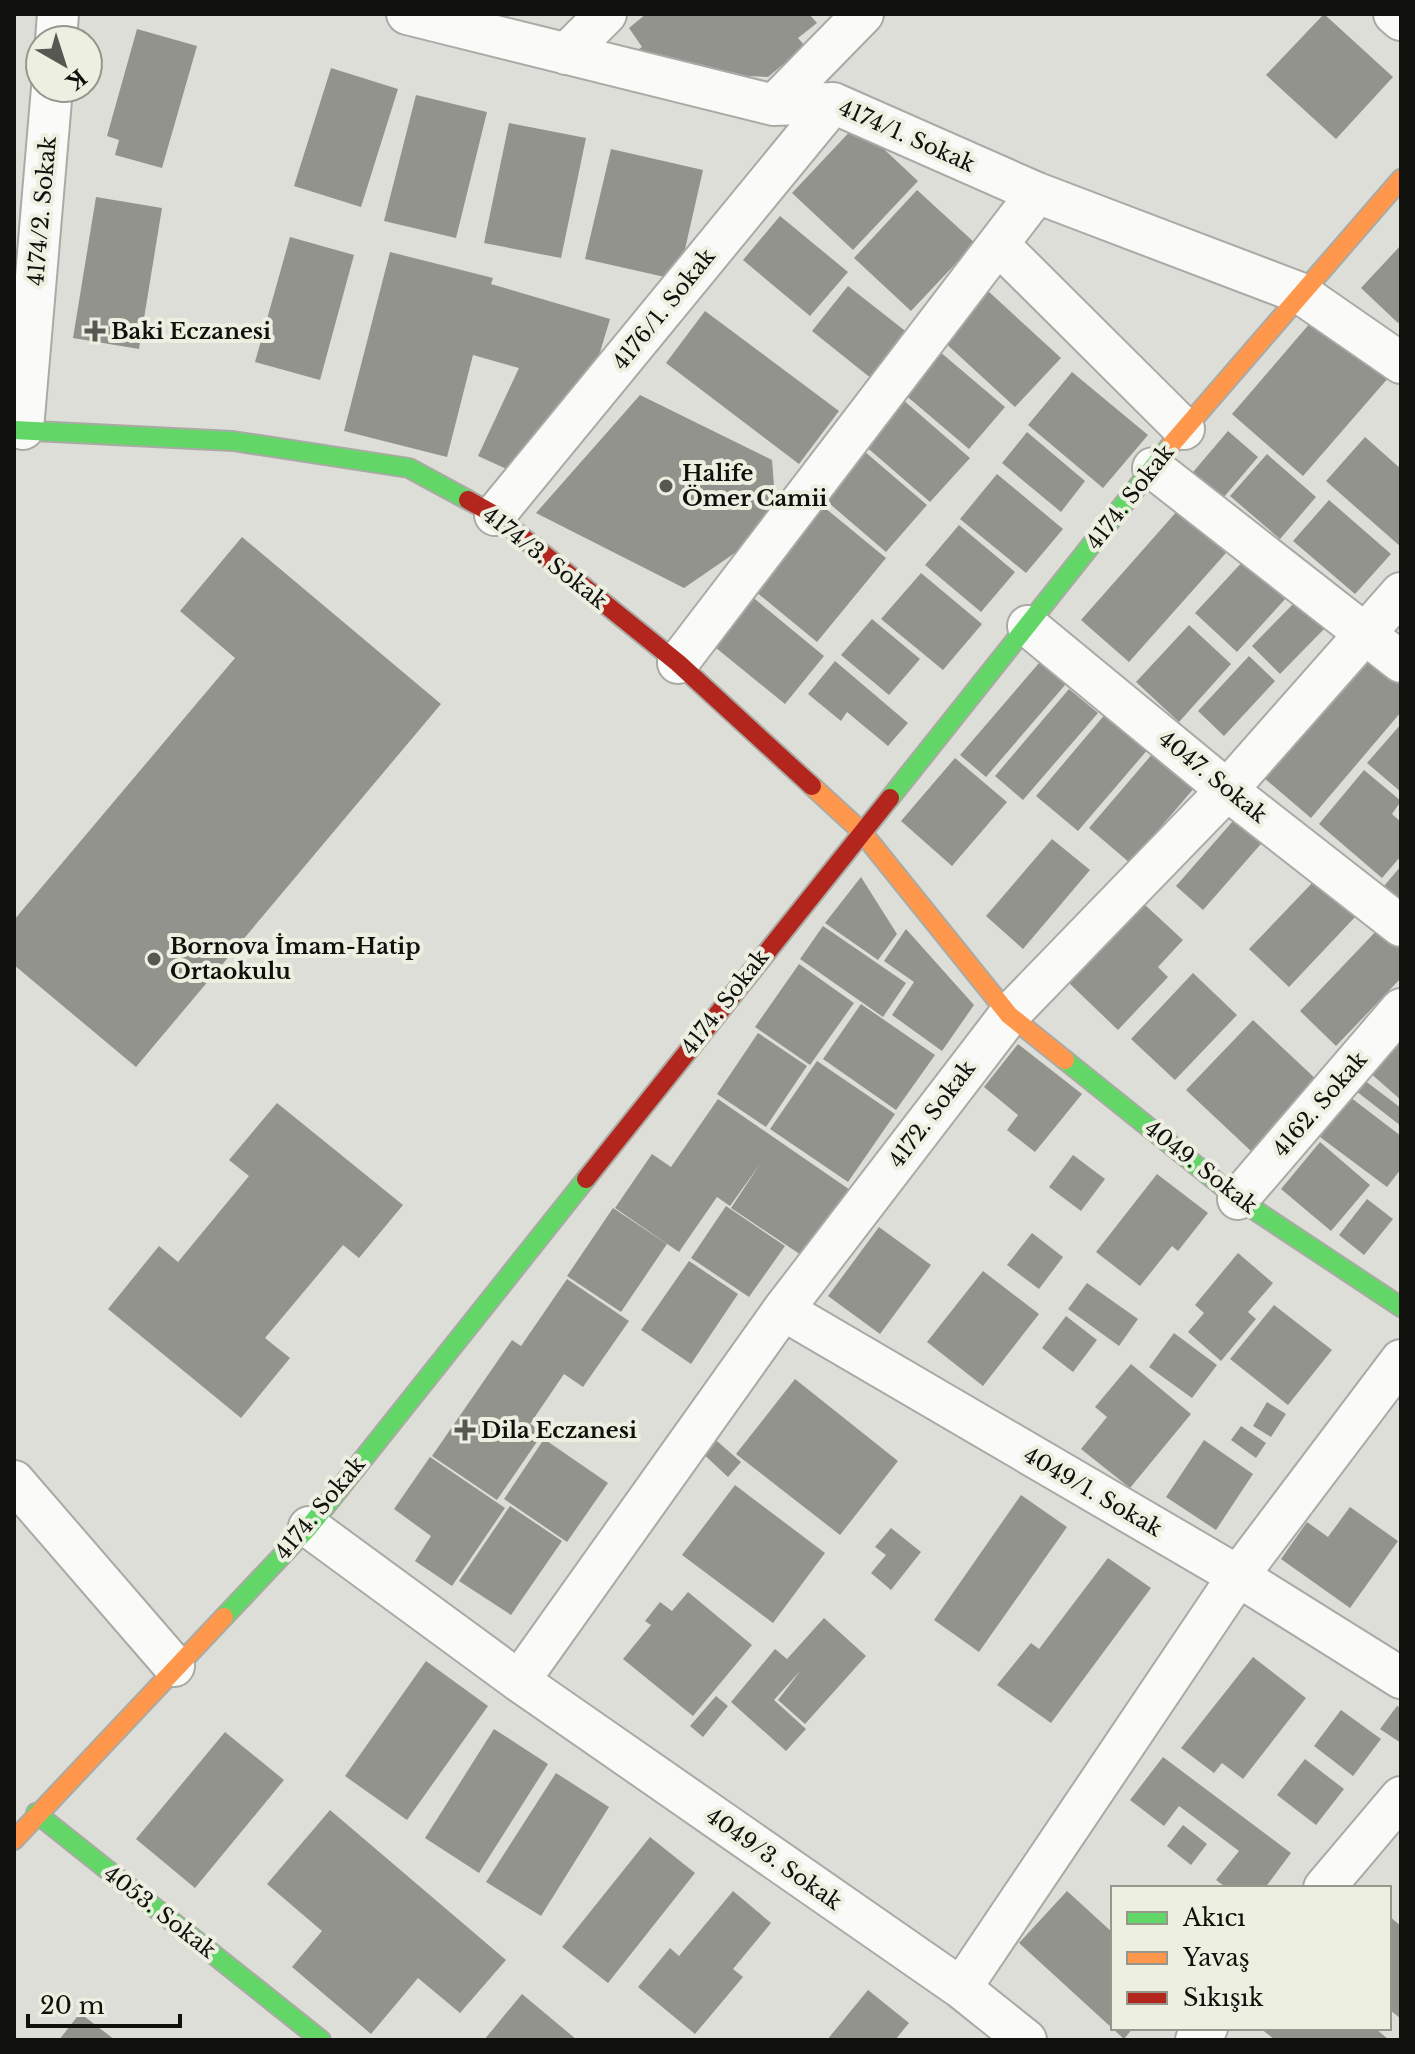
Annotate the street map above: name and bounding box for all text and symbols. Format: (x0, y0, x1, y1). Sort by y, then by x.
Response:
north arrow (24, 24, 104, 104)
text: K (60, 63, 92, 96)
street label: 4174/1. Sokak (835, 94, 980, 178)
street label: 4174/2. Sokak (22, 135, 62, 287)
street label: 4176/1. Sokak (607, 243, 721, 375)
place label: Baki Eczanesi (111, 318, 271, 345)
marker: Baki Eczanesi (86, 322, 104, 340)
street label: 4174. Sokak (1081, 439, 1180, 555)
place label: Halife Ömer Camii (682, 460, 827, 512)
marker: Halife Ömer Camii (657, 477, 675, 495)
street label: 4174/3. Sokak (478, 501, 613, 615)
street label: 4047. Sokak (1154, 725, 1273, 829)
place label: Bornova İmam-Hatip Ortaokulu (170, 933, 421, 985)
street label: 4174. Sokak (676, 944, 775, 1060)
marker: Bornova İmam-Hatip Ortaokulu (145, 950, 163, 968)
street label: 4162. Sokak (1267, 1046, 1373, 1162)
street label: 4172. Sokak (883, 1055, 981, 1173)
street label: 4049. Sokak (1139, 1115, 1263, 1219)
place label: Dila Eczanesi (481, 1417, 637, 1444)
marker: Dila Eczanesi (456, 1421, 474, 1439)
street label: 4049/1. Sokak (1019, 1441, 1167, 1543)
street label: 4174. Sokak (269, 1451, 371, 1565)
street label: 4049/3. Sokak (701, 1802, 847, 1916)
street label: 4053. Sokak (99, 1860, 222, 1964)
legend (1111, 1886, 1391, 2030)
text: Akıcı (1182, 1903, 1246, 1932)
text: Yavaş (1182, 1943, 1250, 1972)
scale bar (28, 1978, 180, 2028)
text: Sıkışık (1183, 1983, 1264, 2012)
text: 20 m (40, 1991, 105, 2020)

